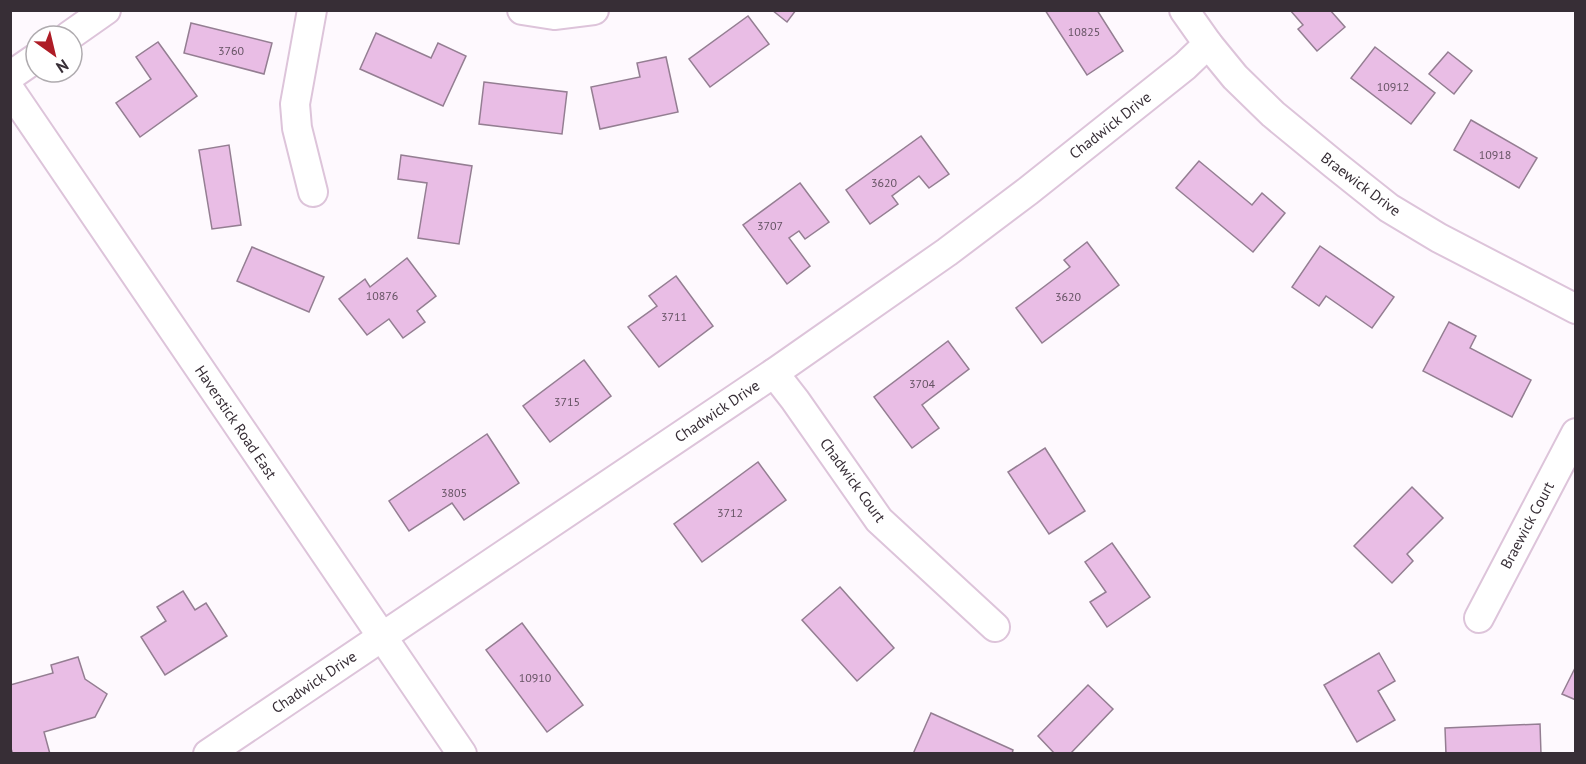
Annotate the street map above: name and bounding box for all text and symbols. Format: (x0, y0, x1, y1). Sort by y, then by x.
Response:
north arrow (24, 24, 84, 84)
house number: 10825 (1068, 24, 1100, 39)
house number: 3760 (218, 43, 245, 58)
text: N (52, 55, 72, 78)
house number: 10912 (1377, 79, 1409, 94)
street label: Chadwick Drive (1065, 87, 1155, 163)
house number: 10918 (1479, 147, 1511, 162)
street label: Braewick Drive (1317, 148, 1405, 220)
house number: 3620 (871, 175, 898, 190)
house number: 3707 (757, 218, 783, 233)
house number: 10876 (366, 288, 398, 303)
house number: 3620 (1055, 289, 1082, 304)
house number: 3711 (661, 309, 687, 324)
street label: Haverstick Road East (191, 362, 281, 482)
street label: Chadwick Drive (671, 376, 763, 446)
house number: 3704 (909, 376, 936, 391)
house number: 3715 (554, 394, 580, 409)
street label: Chadwick Court (816, 434, 890, 526)
street label: Braewick Court (1496, 478, 1558, 572)
house number: 3805 (441, 485, 467, 500)
house number: 3712 (717, 505, 743, 520)
street label: Chadwick Drive (268, 647, 360, 717)
house number: 10910 (519, 670, 552, 685)

